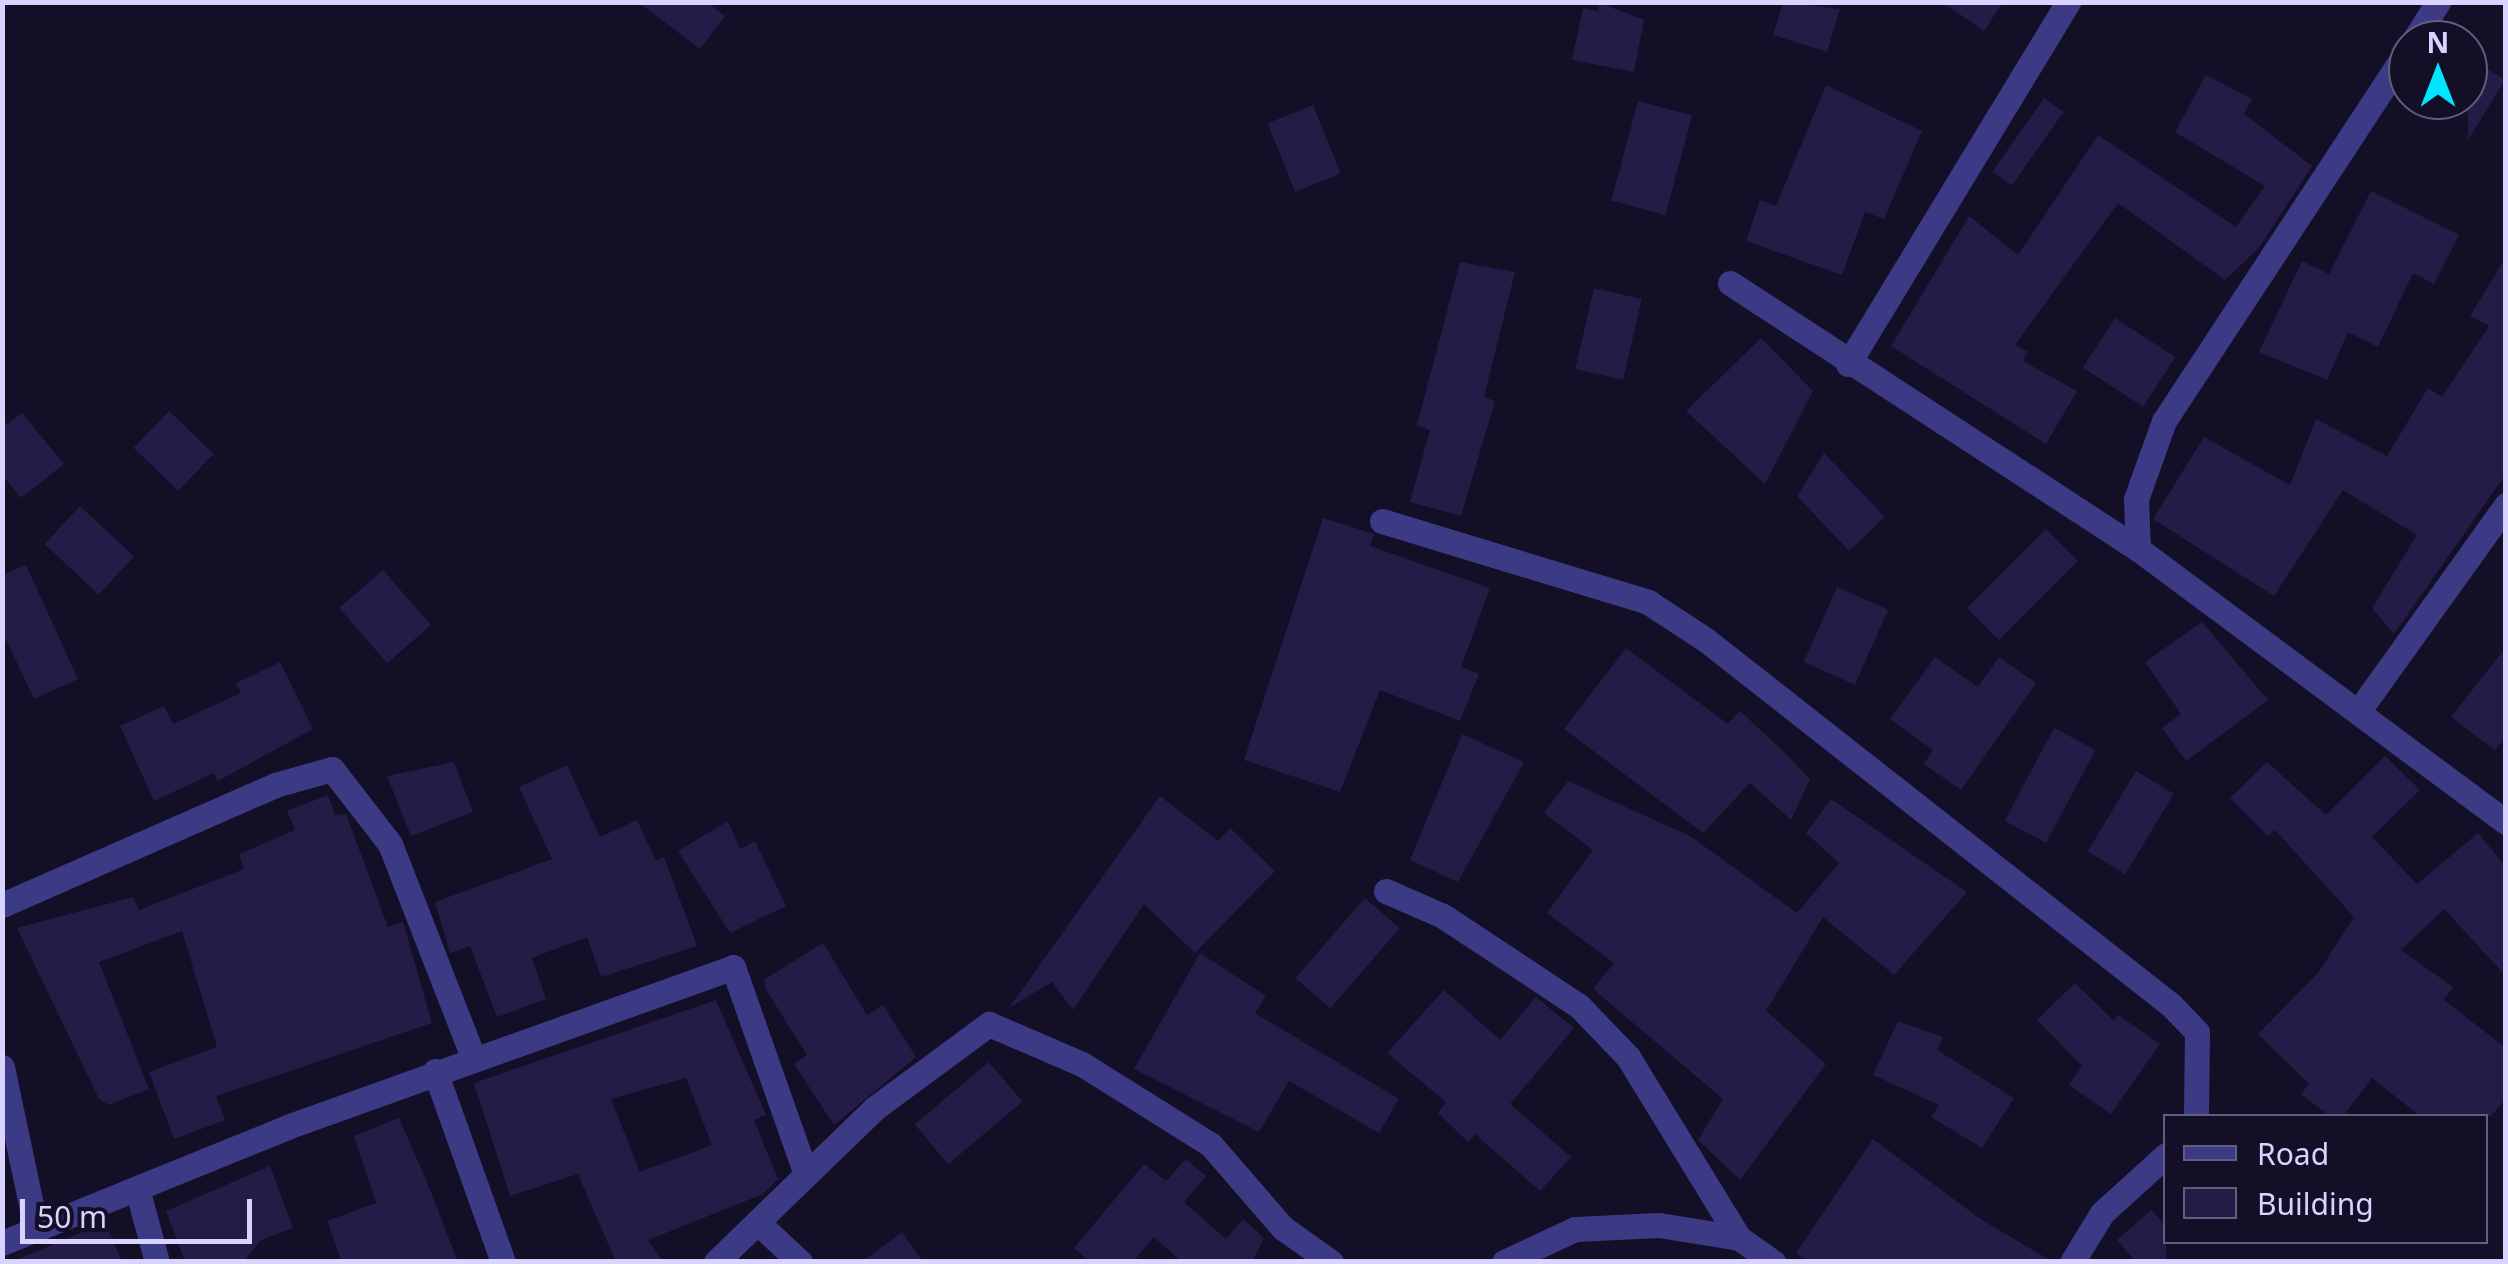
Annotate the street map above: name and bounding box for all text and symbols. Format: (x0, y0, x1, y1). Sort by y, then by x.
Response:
north arrow (2388, 20, 2488, 120)
text: N (2427, 23, 2449, 61)
legend (2163, 1114, 2488, 1244)
text: Road (2257, 1133, 2329, 1174)
scale bar (25, 1179, 258, 1241)
text: Building (2257, 1183, 2374, 1224)
text: 50 m (37, 1196, 107, 1237)

